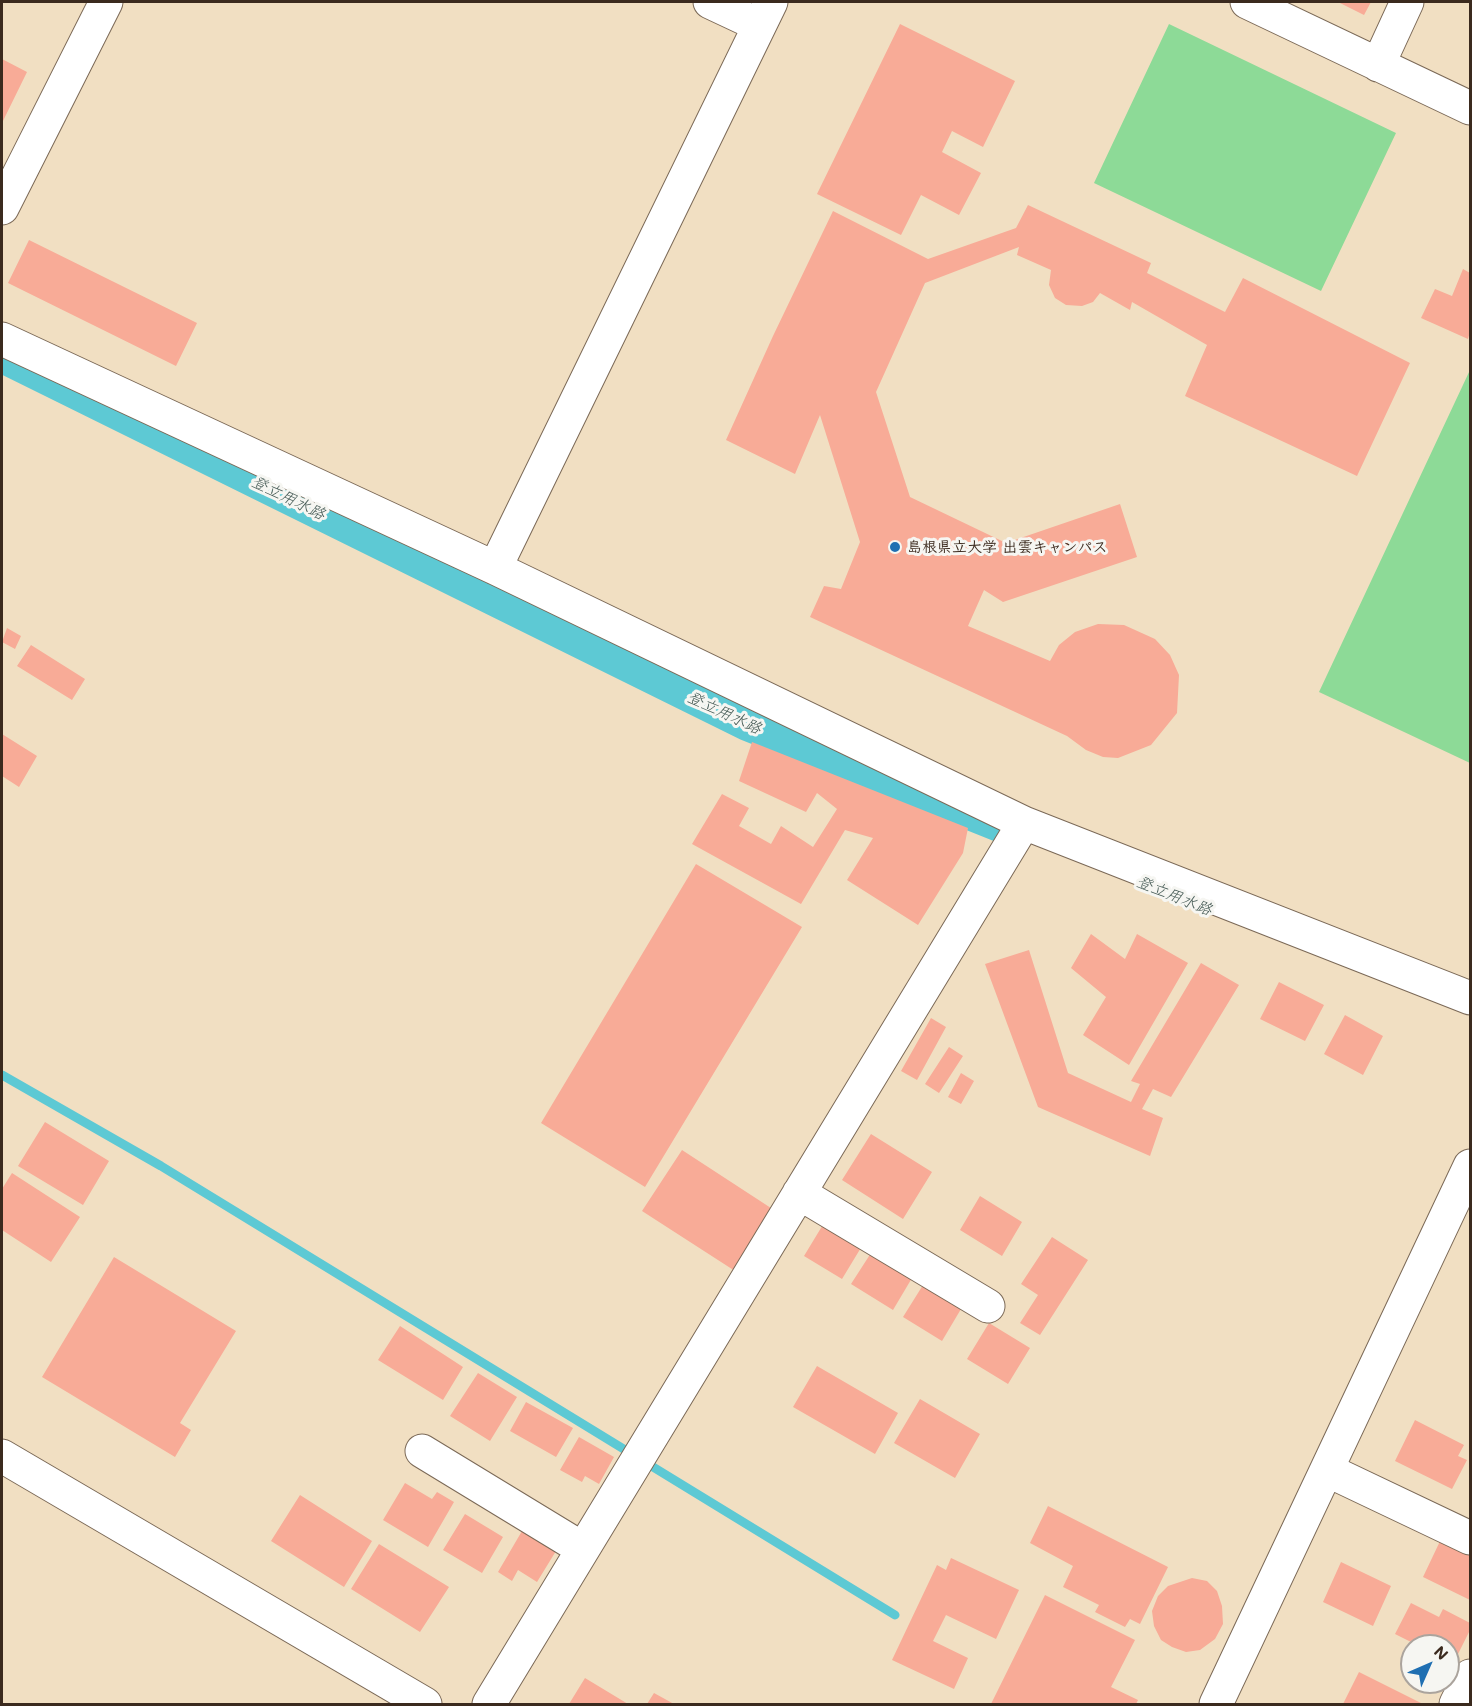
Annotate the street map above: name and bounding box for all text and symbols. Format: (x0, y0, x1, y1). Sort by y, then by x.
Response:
water label: 登立用水路 (248, 472, 328, 524)
place label: 島根県立大学 出雲キャンパス (907, 538, 1107, 556)
marker: 島根県立大学 出雲キャンパス (888, 540, 902, 554)
water label: 登立用水路 (684, 687, 764, 739)
water label: 登立用水路 (1133, 872, 1215, 920)
north arrow (1400, 1634, 1460, 1694)
text: N (1430, 1641, 1453, 1664)

